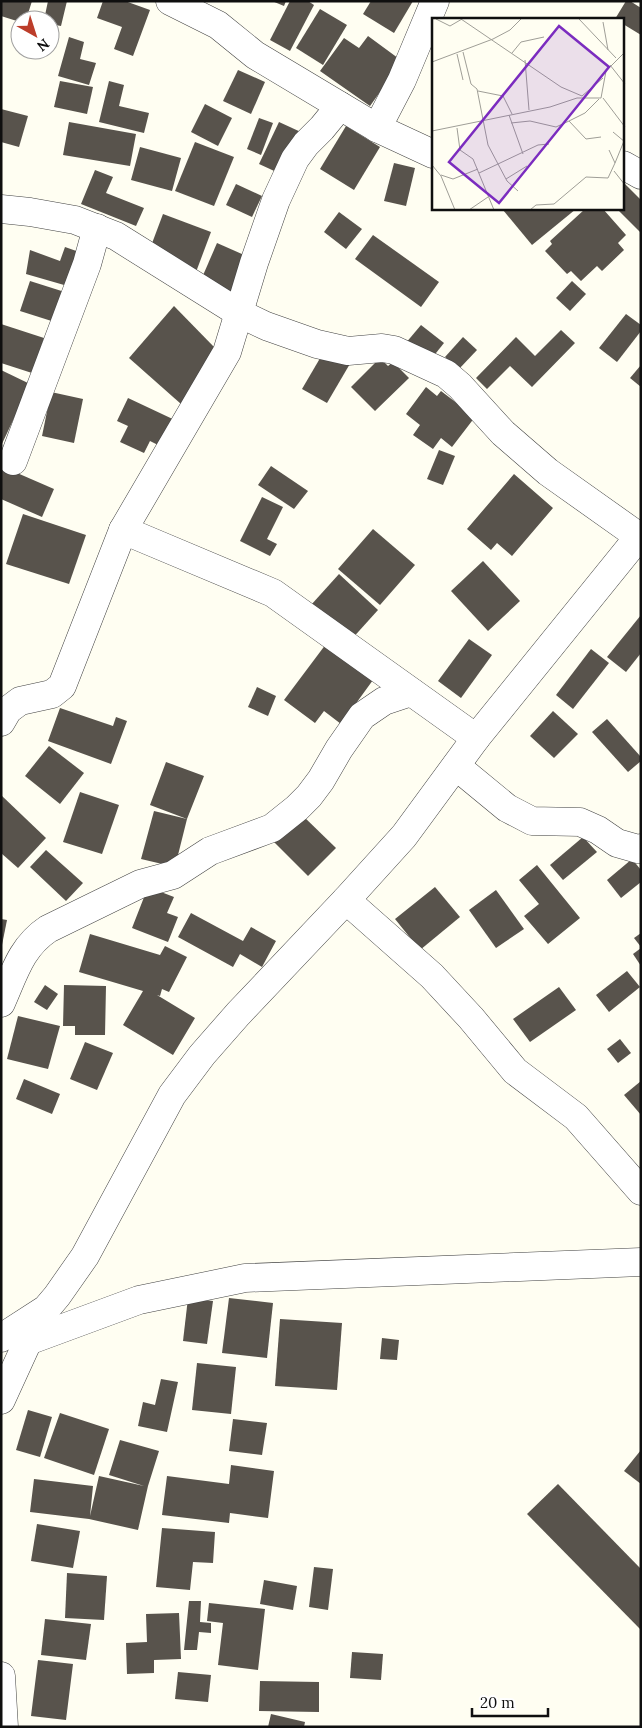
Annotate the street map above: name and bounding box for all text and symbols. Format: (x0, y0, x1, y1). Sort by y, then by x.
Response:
north arrow (10, 10, 60, 60)
inset map (432, 18, 624, 210)
text: N (33, 35, 53, 56)
scale bar (472, 1686, 548, 1718)
text: 20 m (480, 1693, 515, 1712)

